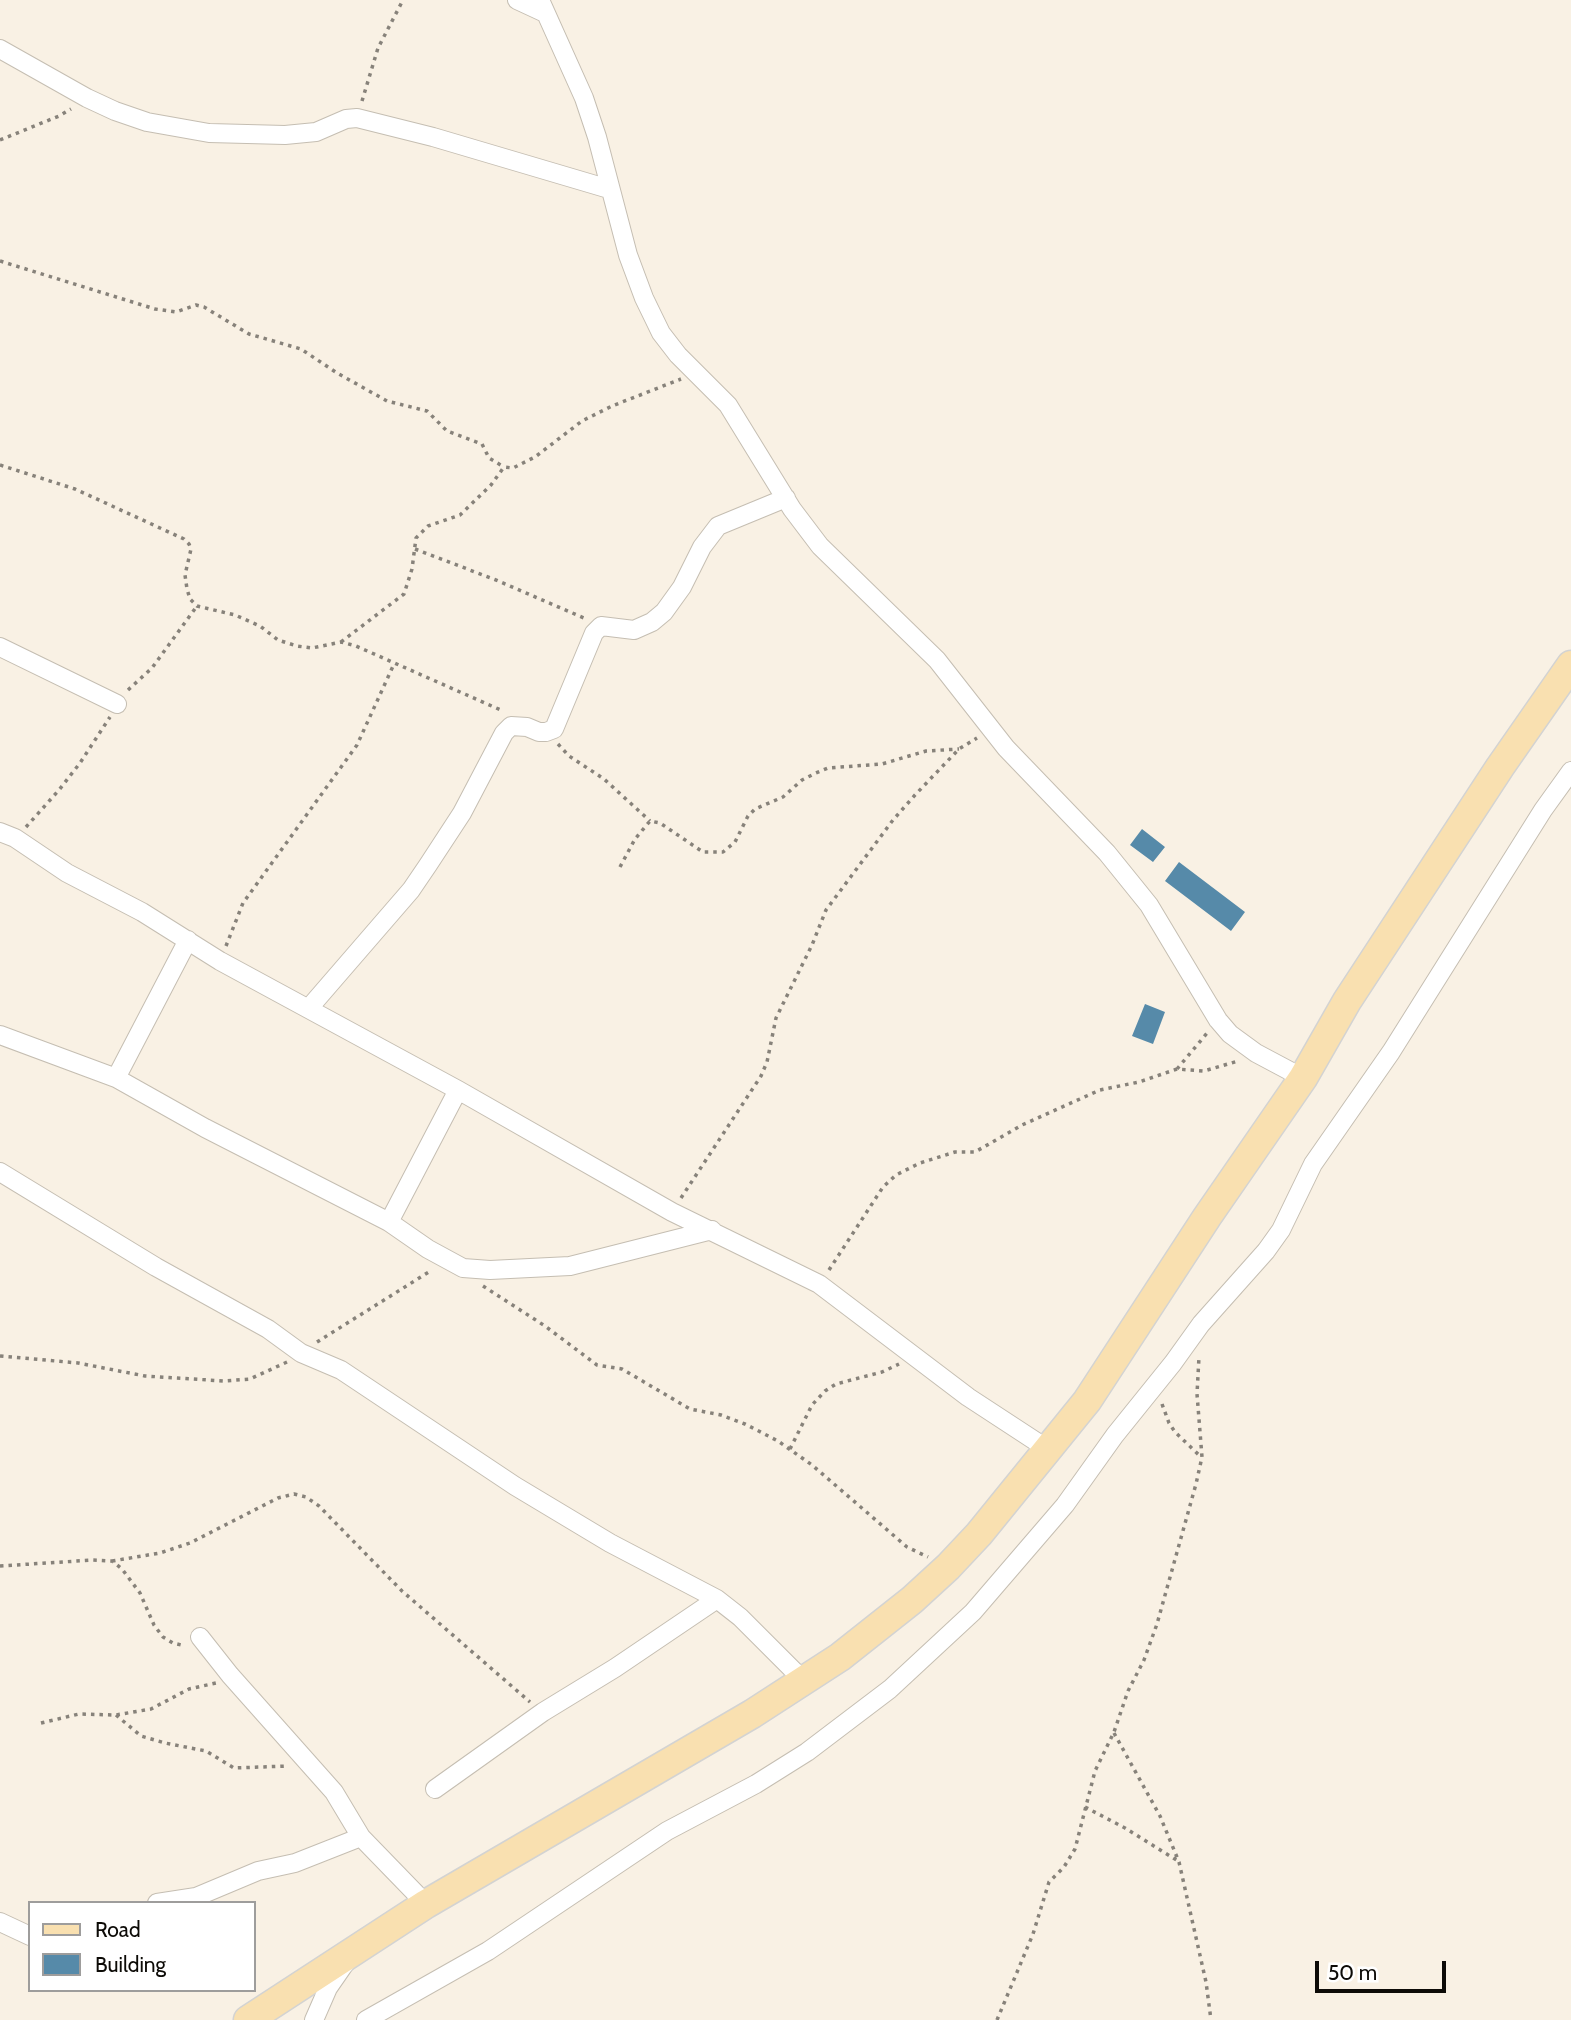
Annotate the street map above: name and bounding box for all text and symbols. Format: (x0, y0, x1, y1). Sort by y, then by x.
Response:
legend (28, 1901, 256, 1992)
text: Road (95, 1917, 141, 1942)
scale bar (1319, 1946, 1450, 1990)
text: Building (95, 1952, 166, 1977)
text: 50 m (1328, 1960, 1377, 1985)

